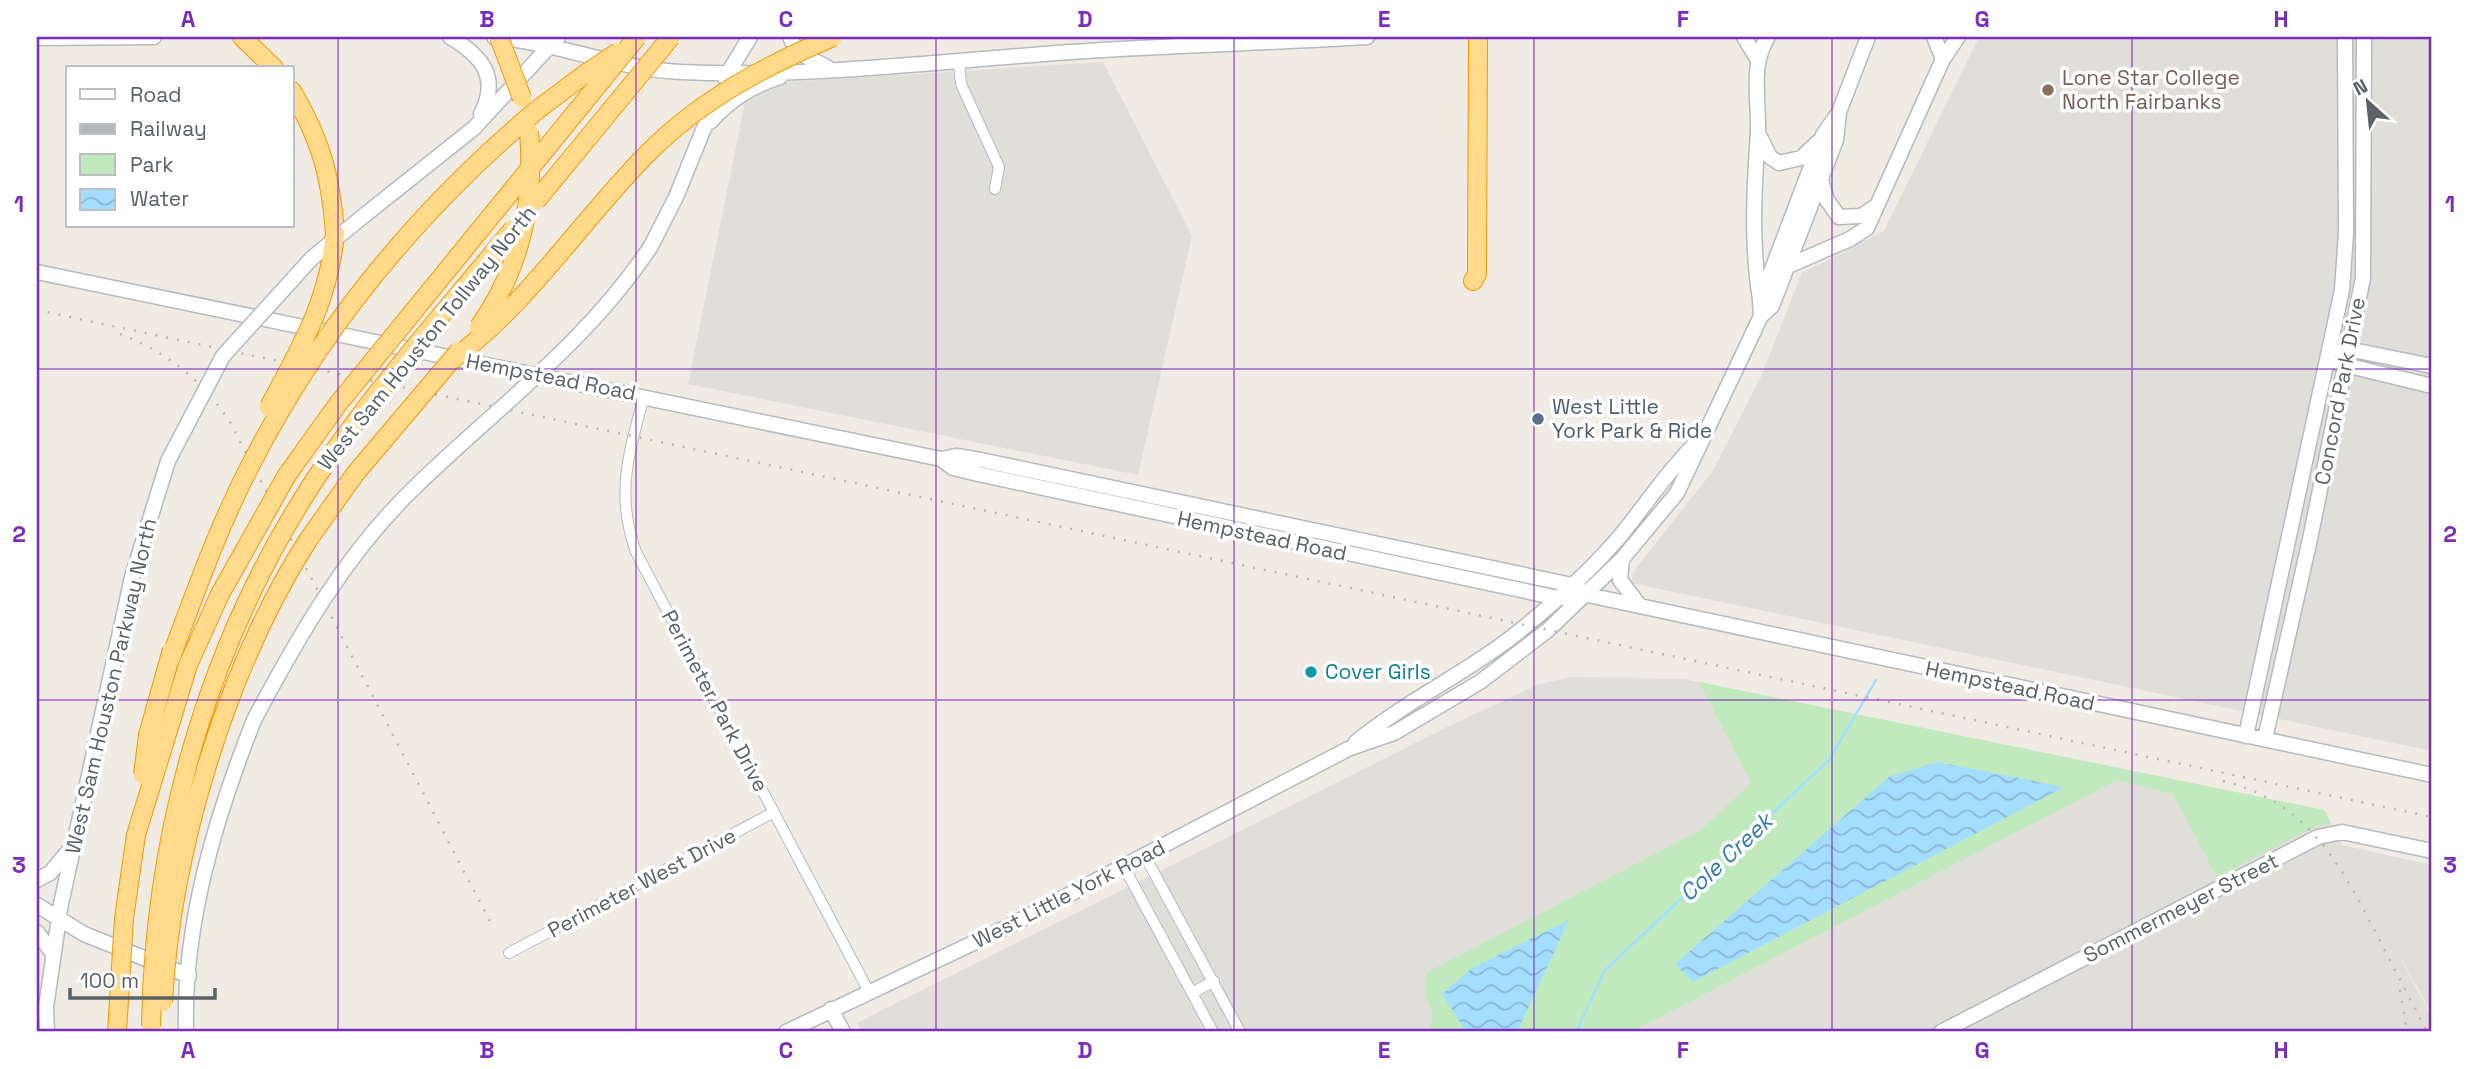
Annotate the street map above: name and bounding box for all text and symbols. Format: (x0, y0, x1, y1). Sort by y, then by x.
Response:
text: A (181, 4, 196, 34)
text: B (479, 4, 495, 34)
text: C (779, 4, 793, 34)
text: D (1077, 4, 1093, 34)
text: E (1378, 4, 1390, 34)
text: F (1677, 4, 1689, 34)
text: G (1974, 4, 1990, 34)
text: H (2273, 4, 2289, 34)
place label: Lone Star College North Fairbanks (2062, 64, 2240, 115)
legend (66, 66, 294, 228)
north arrow (2332, 66, 2402, 136)
text: N (2349, 73, 2372, 101)
text: Road (130, 81, 182, 108)
marker: Lone Star College North Fairbanks (2040, 82, 2056, 98)
text: Railway (130, 115, 207, 142)
text: Park (130, 151, 174, 178)
text: Water (130, 185, 189, 212)
text: 1 (14, 189, 24, 219)
text: 1 (2445, 189, 2455, 219)
street label: West Sam Houston Tollway North (311, 200, 542, 475)
street label: Concord Park Drive (2308, 295, 2371, 487)
street label: Hempstead Road (464, 347, 638, 406)
place label: West Little York Park & Ride (1552, 393, 1712, 444)
marker: West Little York Park & Ride (1530, 411, 1546, 427)
street label: Hempstead Road (1175, 504, 1349, 567)
street label: West Sam Houston Parkway North (59, 516, 162, 856)
text: 2 (12, 519, 26, 549)
text: 2 (2443, 519, 2457, 549)
street label: Perimeter Park Drive (656, 605, 775, 796)
street label: Hempstead Road (1923, 654, 2097, 717)
place label: Cover Girls (1325, 658, 1431, 685)
marker: Cover Girls (1303, 664, 1319, 680)
water label: Cole Creek (1673, 804, 1781, 908)
street label: Perimeter West Drive (543, 821, 741, 944)
street label: West Little York Road (968, 833, 1169, 954)
street label: Sommermeyer Street (2079, 847, 2283, 969)
text: 3 (12, 850, 26, 880)
text: 3 (2443, 850, 2457, 880)
scale bar (70, 957, 215, 1001)
text: 100 m (80, 967, 139, 994)
text: A (181, 1035, 196, 1065)
text: B (479, 1035, 495, 1065)
text: C (779, 1035, 793, 1065)
text: D (1077, 1035, 1093, 1065)
text: E (1378, 1035, 1390, 1065)
text: F (1677, 1035, 1689, 1065)
text: G (1974, 1035, 1990, 1065)
text: H (2273, 1035, 2289, 1065)

